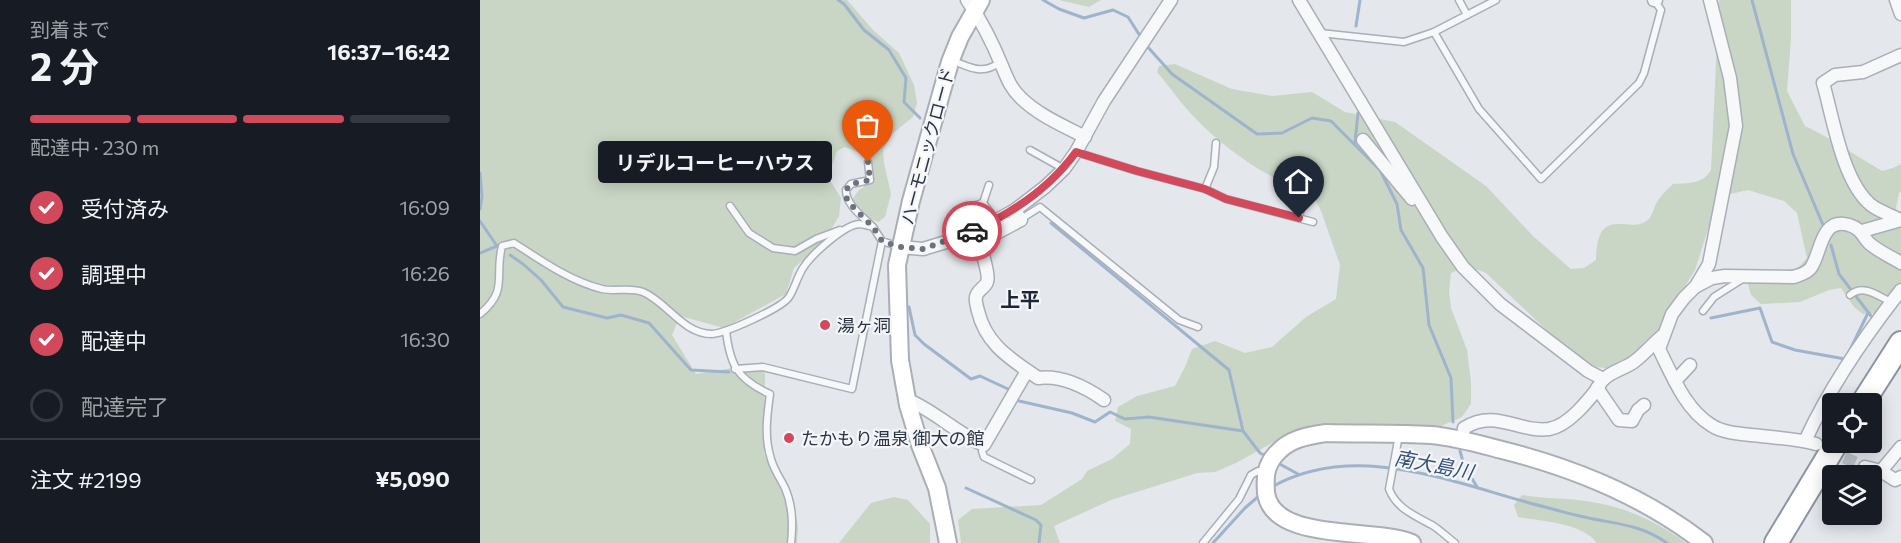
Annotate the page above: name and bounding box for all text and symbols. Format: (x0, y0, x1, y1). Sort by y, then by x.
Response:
text: 到着まで (30, 17, 110, 41)
text: 16:37–16:42 (327, 38, 450, 65)
text: 2 分 (30, 41, 99, 89)
street label: ハーモニックロード (895, 65, 959, 227)
pin (842, 100, 893, 162)
icon: bag (851, 109, 884, 142)
text: 配達中 · 230 m (30, 135, 159, 159)
callout: リデルコーヒーハウス (598, 141, 832, 183)
text: リデルコーヒーハウス (615, 150, 815, 174)
pin (1273, 156, 1324, 218)
icon: home (1282, 165, 1315, 198)
icon: check (30, 191, 63, 224)
text: 受付済み (81, 195, 169, 222)
text: 16:09 (399, 195, 450, 219)
courier (942, 201, 1002, 261)
icon: car (956, 215, 989, 248)
icon: check (30, 257, 63, 290)
text: 調理中 (81, 261, 147, 288)
text: 16:26 (401, 261, 450, 285)
district label: 上平 (1000, 287, 1040, 311)
place label: 湯ヶ洞 (837, 314, 891, 336)
marker: 湯ヶ洞 (818, 318, 832, 332)
icon: check (30, 323, 63, 356)
text: 配達中 (81, 327, 147, 354)
text: 16:30 (400, 327, 450, 351)
text: 配達完了 (81, 393, 169, 420)
map controls (1822, 393, 1882, 525)
button: locate (1822, 393, 1882, 453)
place label: たかもり温泉 御大の館 (801, 427, 984, 449)
marker: たかもり温泉 御大の館 (782, 431, 796, 445)
water label: 南大島川 (1392, 445, 1478, 484)
text: ¥5,090 (375, 465, 450, 492)
button: layers (1822, 465, 1882, 525)
text: 注文 #2199 (30, 466, 142, 493)

